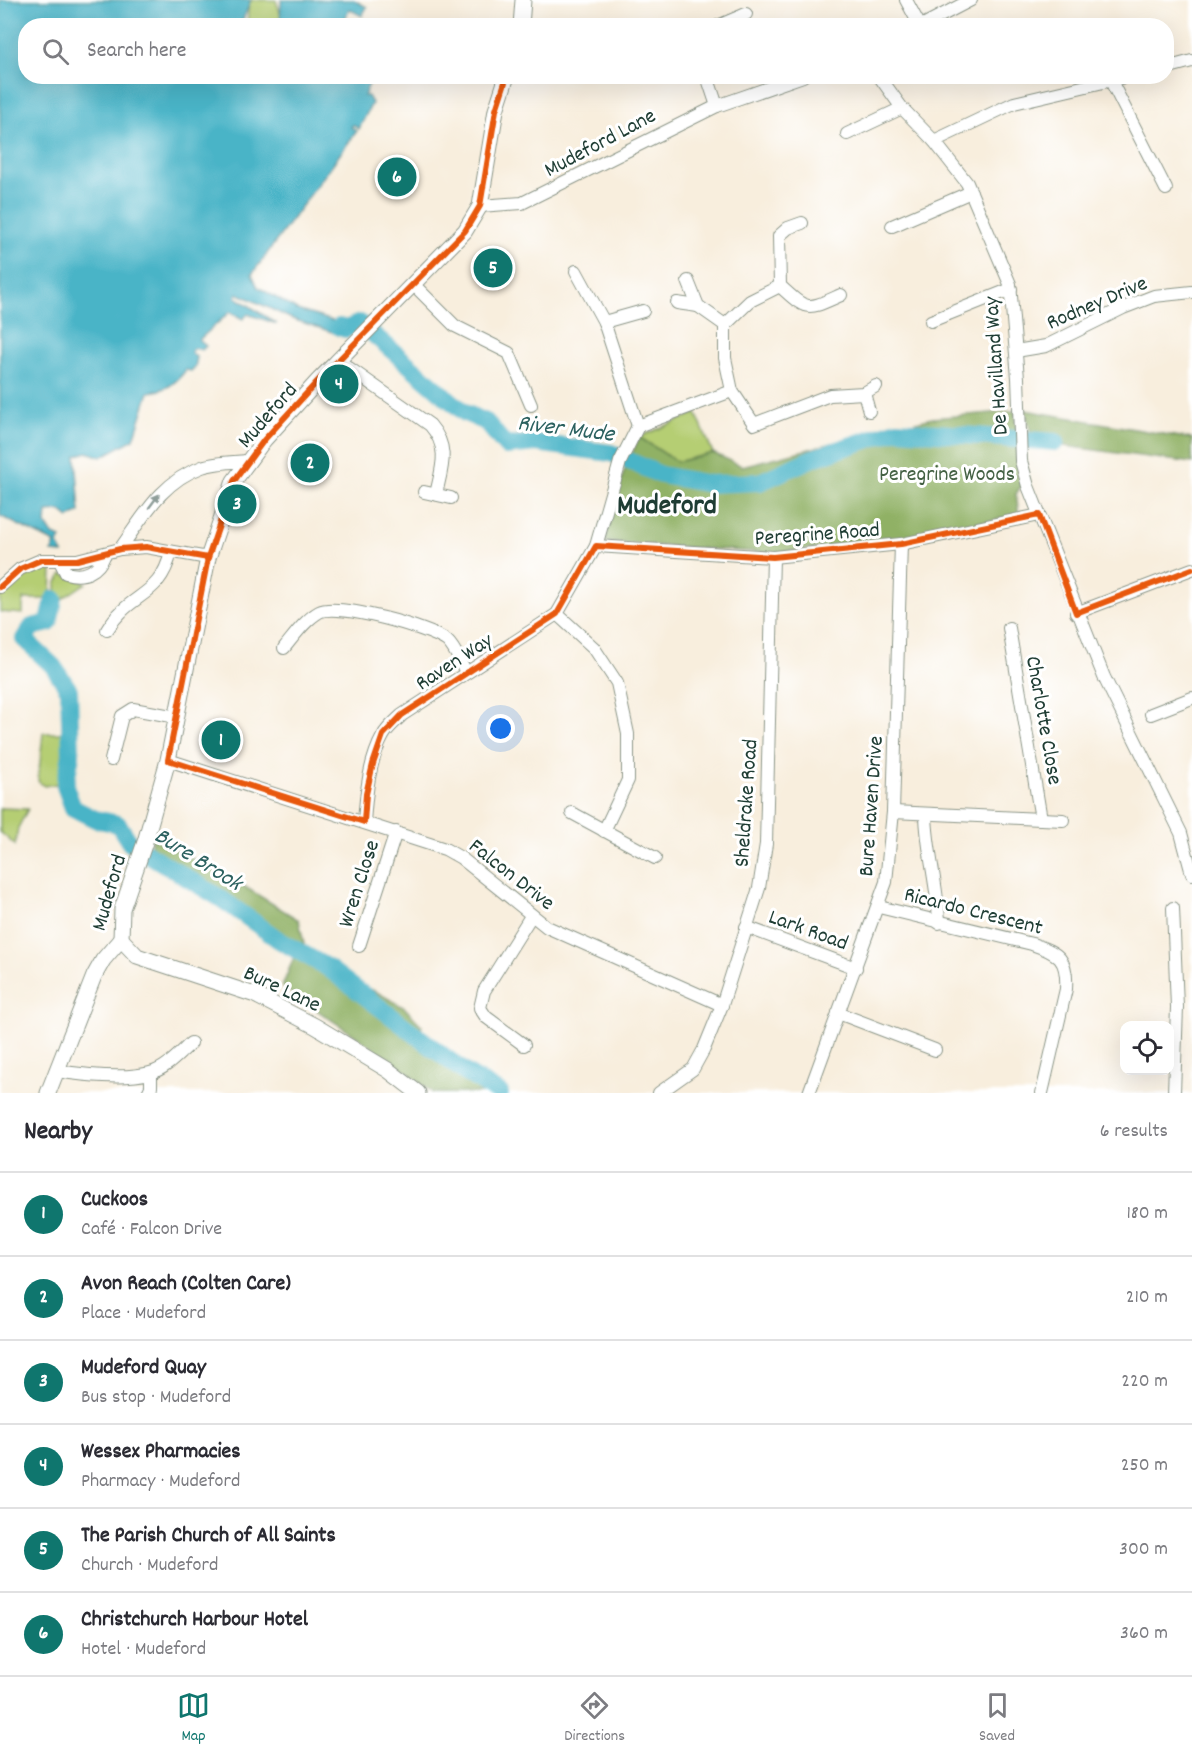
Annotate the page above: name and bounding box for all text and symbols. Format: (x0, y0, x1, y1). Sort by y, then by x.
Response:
search box (18, 18, 1174, 84)
icon: search (39, 35, 72, 68)
text: Search here (87, 36, 186, 67)
street label: Mudeford Lane (539, 102, 662, 187)
pin: 6 (378, 154, 416, 200)
pin: 5 (474, 246, 512, 290)
street label: Rodney Drive (1042, 269, 1153, 339)
street label: De Havilland Way (977, 294, 1018, 436)
pin: 4 (320, 362, 358, 406)
street label: Mudeford (231, 377, 306, 456)
water label: River Mude (515, 407, 617, 453)
pin: 2 (290, 440, 330, 486)
park label: Peregrine Woods (879, 460, 1015, 491)
pin: 3 (218, 482, 256, 526)
district label: Mudeford (617, 488, 717, 528)
one-way arrow (147, 494, 159, 509)
street label: Peregrine Road (754, 516, 881, 555)
street label: Raven Way (410, 626, 501, 700)
street label: Charlotte Close (1016, 654, 1069, 787)
your location (486, 714, 515, 743)
pin: 1 (202, 718, 240, 762)
street label: Bure Haven Drive (852, 735, 893, 878)
street label: Sheldrake Road (728, 738, 767, 868)
water label: Bure Brook (147, 820, 250, 902)
street label: Falcon Drive (461, 832, 560, 919)
street label: Wren Close (332, 836, 389, 932)
street label: Mudeford (85, 851, 136, 935)
street label: Ricardo Crescent (901, 880, 1046, 945)
street label: Lark Road (764, 903, 852, 960)
street label: Bure Lane (238, 959, 325, 1022)
map controls (1120, 1021, 1174, 1075)
button: locate (1120, 1021, 1174, 1075)
text: Nearby (24, 1114, 92, 1151)
text: 6 results (1100, 1118, 1168, 1146)
text: Cuckoos (81, 1185, 148, 1216)
text: 1 (41, 1200, 46, 1228)
text: 180 m (1126, 1200, 1168, 1228)
text: Café · Falcon Drive (81, 1216, 222, 1244)
text: Avon Reach (Colten Care) (81, 1269, 291, 1300)
text: 2 (39, 1284, 48, 1312)
text: 210 m (1126, 1284, 1168, 1312)
text: Place · Mudeford (81, 1300, 206, 1328)
text: Mudeford Quay (81, 1353, 206, 1384)
text: 3 (39, 1368, 48, 1396)
text: 220 m (1121, 1368, 1168, 1396)
text: Bus stop · Mudeford (81, 1384, 231, 1412)
text: Wessex Pharmacies (81, 1437, 241, 1468)
text: 4 (39, 1452, 48, 1480)
text: 250 m (1121, 1452, 1168, 1480)
text: Pharmacy · Mudeford (81, 1468, 240, 1496)
text: The Parish Church of All Saints (81, 1521, 336, 1552)
text: 5 (39, 1536, 48, 1564)
text: 300 m (1119, 1536, 1168, 1564)
text: Church · Mudeford (81, 1552, 218, 1580)
text: Christchurch Harbour Hotel (81, 1605, 308, 1636)
text: 6 (39, 1620, 48, 1648)
text: 360 m (1120, 1620, 1168, 1648)
text: Hotel · Mudeford (81, 1636, 206, 1664)
tab: Map (177, 1689, 210, 1748)
tab: Directions (564, 1689, 625, 1748)
tab: Saved (979, 1689, 1015, 1748)

